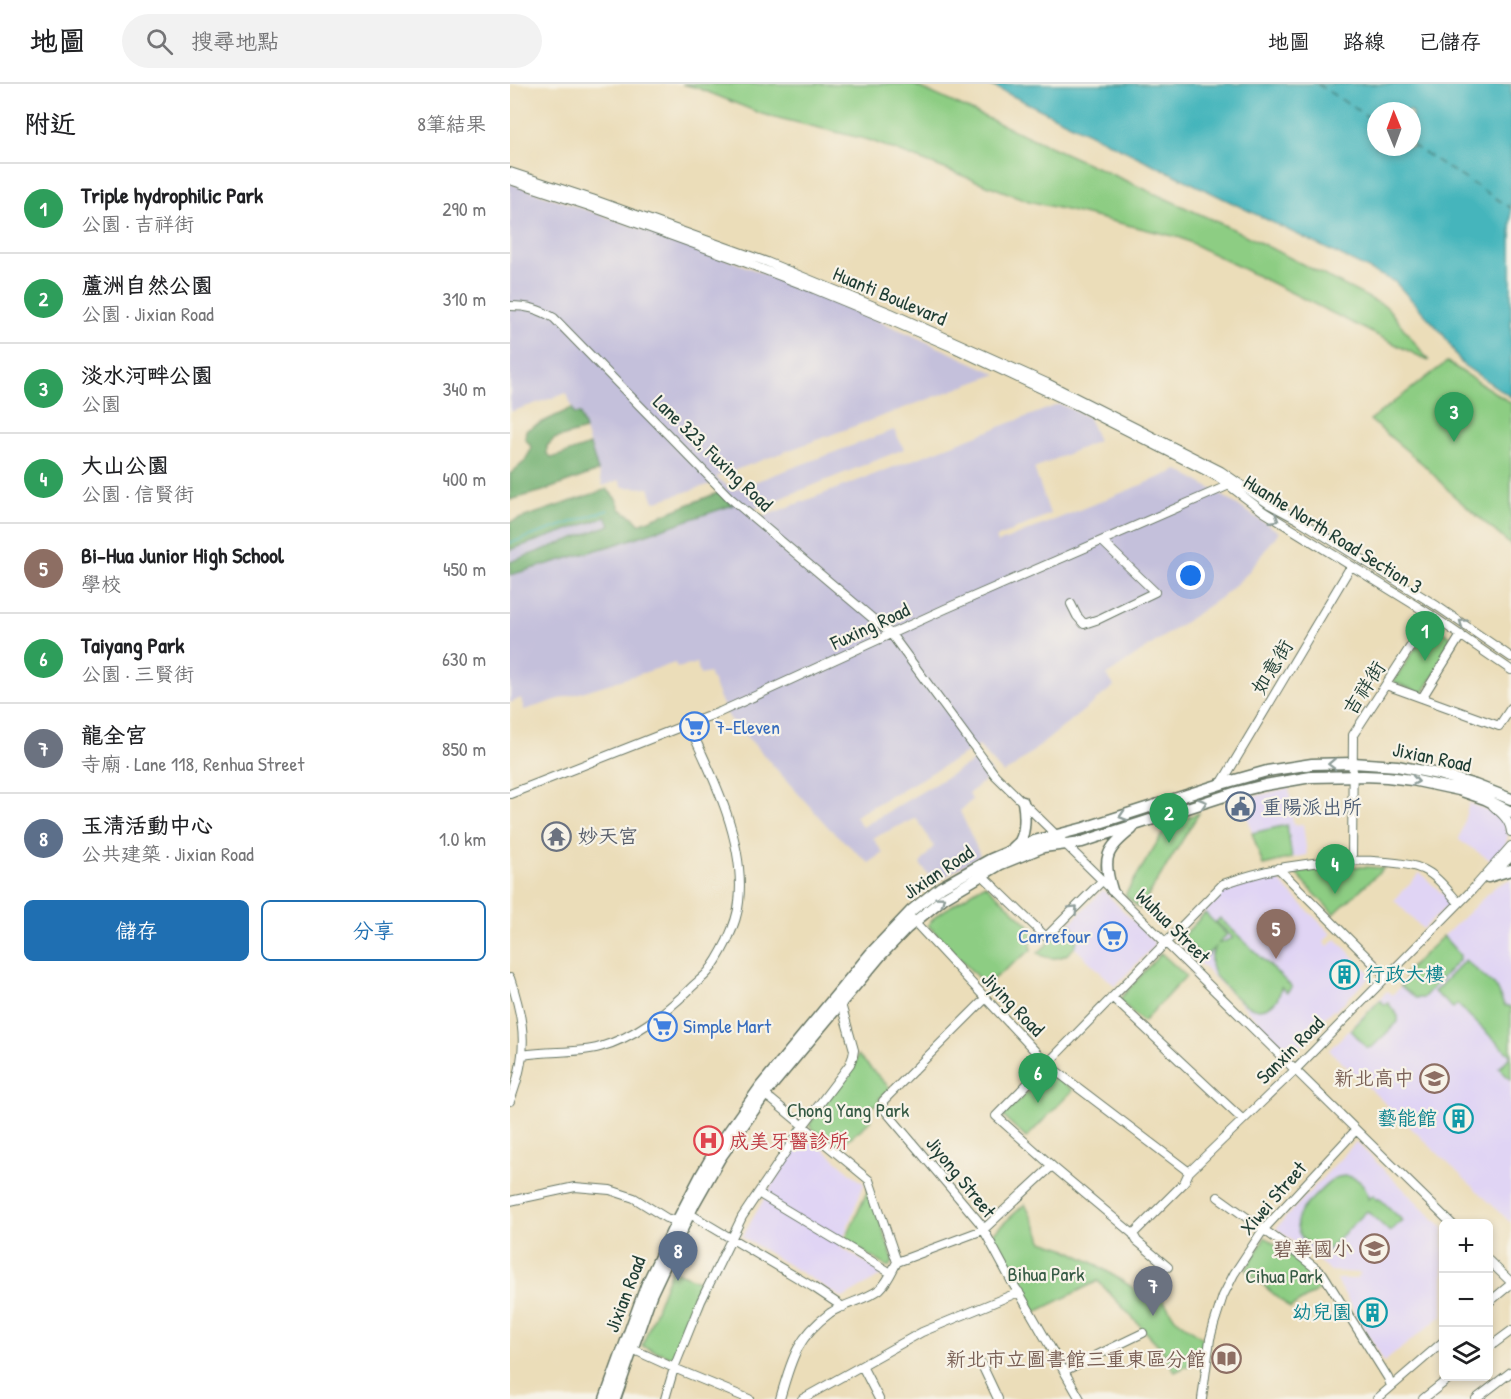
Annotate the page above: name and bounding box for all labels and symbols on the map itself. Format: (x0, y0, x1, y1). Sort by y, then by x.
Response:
north arrow (1367, 102, 1421, 156)
street label: Huanti Boulevard (829, 259, 951, 332)
street label: Lane 323, Fuxing Road (647, 388, 779, 517)
pin: 3 (1434, 392, 1474, 442)
street label: Huanhe North Road Section 3 (1239, 468, 1428, 600)
one-way arrow (1269, 512, 1280, 523)
your location (1176, 561, 1205, 590)
street label: Fuxing Road (825, 595, 914, 656)
pin: 1 (1406, 612, 1444, 661)
one-way arrow (1458, 620, 1469, 631)
street label: 如意街 (1245, 634, 1299, 699)
street label: 吉祥街 (1336, 655, 1391, 720)
supermarket icon: 7-Eleven (678, 711, 710, 743)
place label: 7-Eleven (715, 713, 780, 740)
street label: Jixian Road (1390, 735, 1474, 778)
one-way arrow (1327, 757, 1336, 770)
one-way arrow (1410, 774, 1420, 787)
public building icon: 重陽派出所 (1225, 791, 1257, 823)
place label: 重陽派出所 (1262, 793, 1362, 820)
pin: 2 (1150, 794, 1188, 843)
one-way arrow (1197, 798, 1208, 810)
one-way arrow (1118, 809, 1129, 821)
temple icon: 妙天宮 (541, 820, 573, 852)
place label: 妙天宮 (578, 822, 638, 849)
street label: Jixian Road (897, 838, 978, 905)
pin: 4 (1316, 844, 1354, 894)
street label: Wuhua Street (1130, 882, 1218, 970)
one-way arrow (935, 896, 946, 907)
one-way arrow (1066, 905, 1077, 916)
pin: 5 (1256, 910, 1296, 959)
supermarket icon: Carrefour (1096, 920, 1128, 952)
place label: Carrefour (1018, 922, 1091, 949)
building icon: 行政大樓 (1328, 958, 1360, 990)
place label: 行政大樓 (1365, 960, 1445, 987)
street label: Jiying Road (976, 965, 1051, 1042)
supermarket icon: Simple Mart (646, 1010, 678, 1042)
street label: Sanxin Road (1250, 1010, 1330, 1090)
place label: Simple Mart (683, 1012, 772, 1039)
pin: 6 (1018, 1054, 1058, 1103)
school or university icon: 新北高中 (1419, 1062, 1451, 1094)
place label: 新北高中 (1334, 1064, 1414, 1091)
park label: Chong Yang Park (787, 1096, 909, 1123)
building icon: 藝能館 (1442, 1102, 1474, 1134)
place label: 藝能館 (1377, 1104, 1437, 1131)
hospital icon: 成美牙醫診所 (692, 1125, 724, 1157)
place label: 成美牙醫診所 (729, 1127, 849, 1154)
street label: Jiyong Street (920, 1130, 1003, 1224)
street label: Xiwei Street (1233, 1154, 1313, 1240)
pin: 8 (658, 1232, 698, 1281)
school or university icon: 碧華國小 (1358, 1233, 1390, 1265)
place label: 碧華國小 (1273, 1235, 1353, 1262)
street label: Jixian Road (598, 1252, 651, 1336)
park label: Bihua Park (1008, 1260, 1084, 1287)
park label: Cihua Park (1245, 1262, 1323, 1289)
pin: 7 (1134, 1266, 1172, 1316)
building icon: 幼兒園 (1357, 1296, 1389, 1328)
place label: 幼兒園 (1292, 1298, 1352, 1325)
library icon: 新北市立圖書館三重東區分館 (1211, 1343, 1243, 1375)
place label: 新北市立圖書館三重東區分館 (946, 1345, 1206, 1372)

